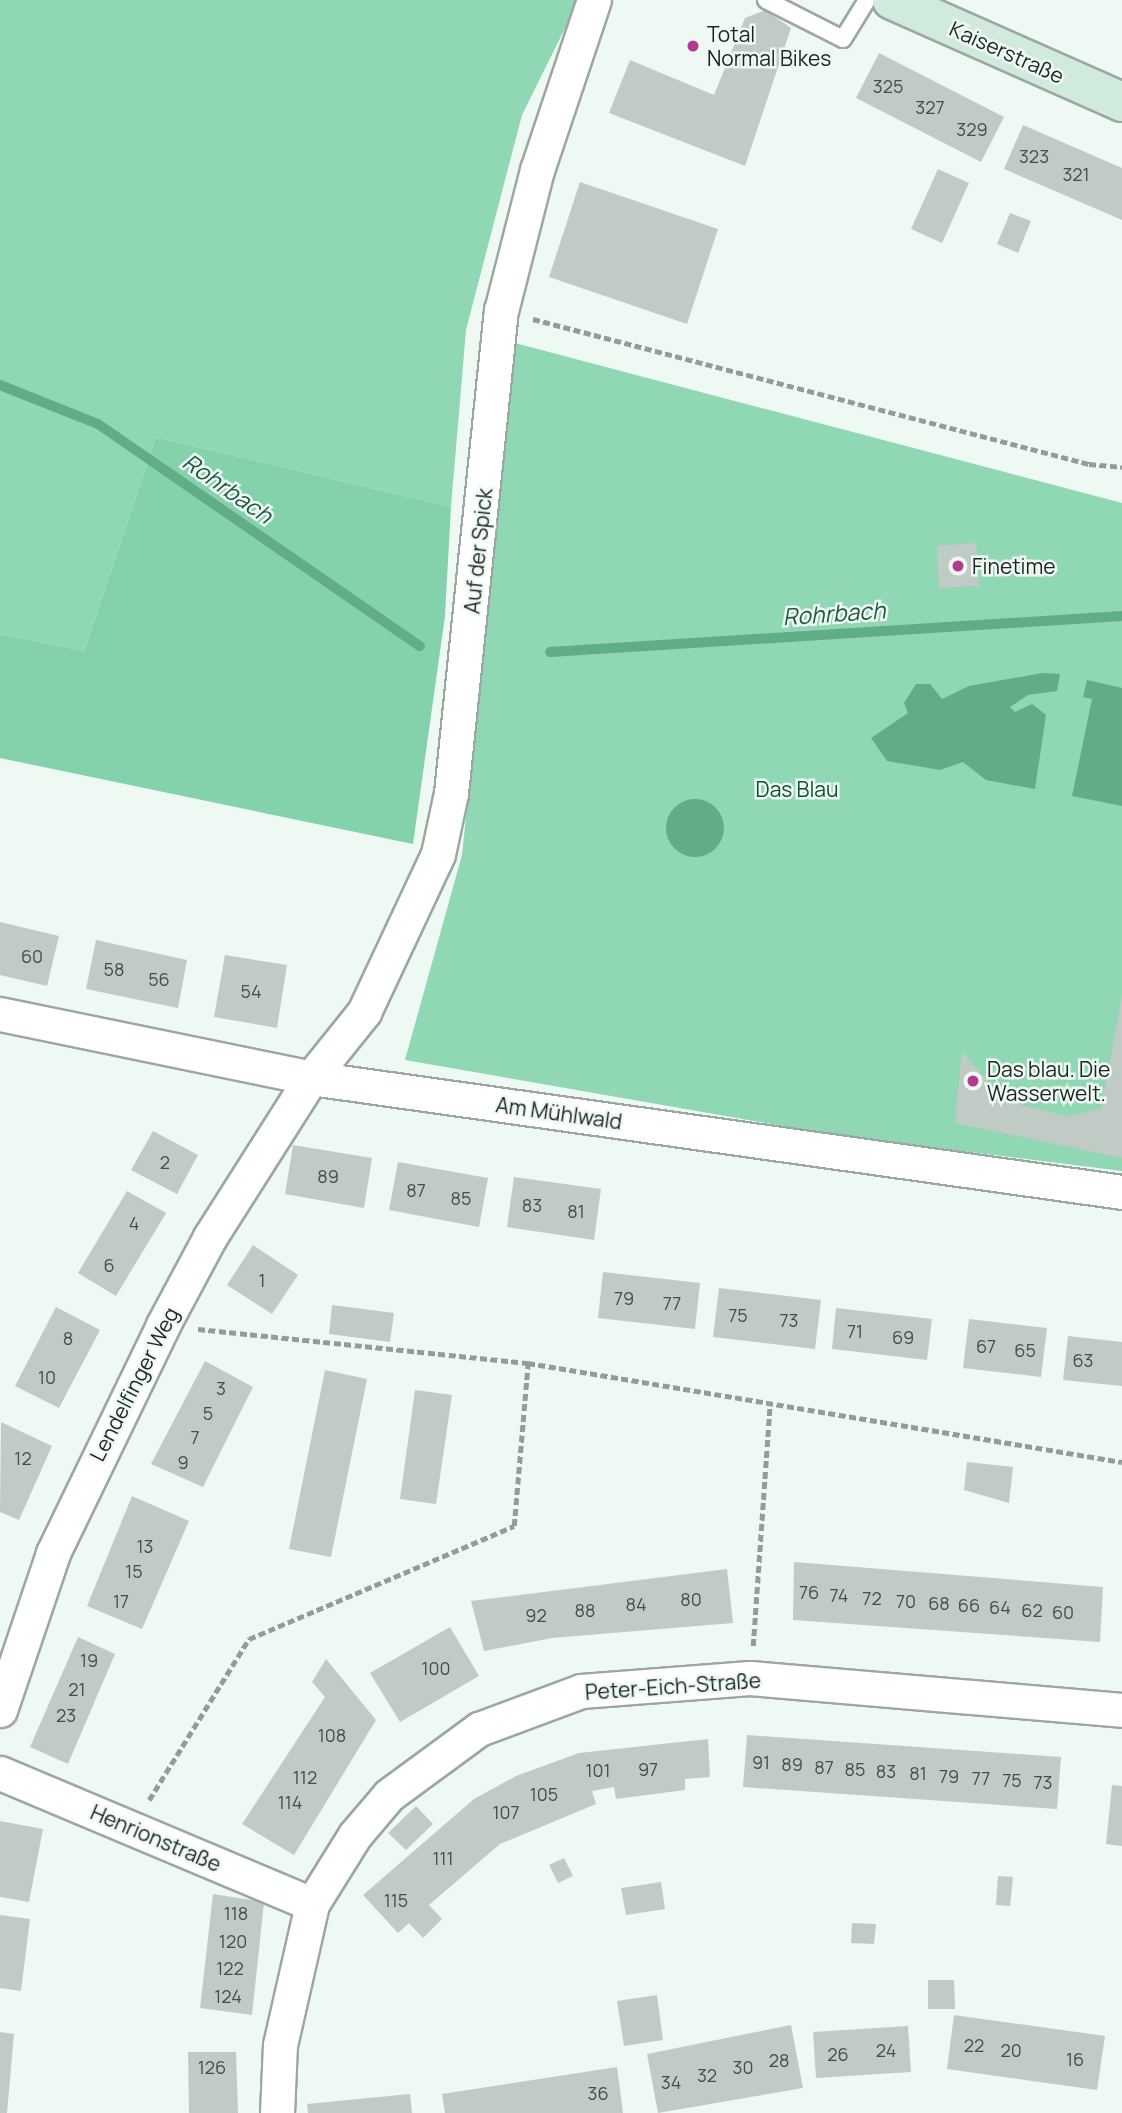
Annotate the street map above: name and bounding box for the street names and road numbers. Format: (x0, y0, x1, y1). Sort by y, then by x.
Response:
street label: Kaiserstraße (946, 16, 1068, 88)
street label: Auf der Spick (459, 487, 497, 615)
street label: Am Mühlwald (494, 1092, 624, 1134)
street label: Lendelfinger Weg (84, 1303, 184, 1465)
street label: Peter-Eich-Straße (584, 1667, 762, 1705)
street label: Henrionstraße (87, 1799, 225, 1877)

